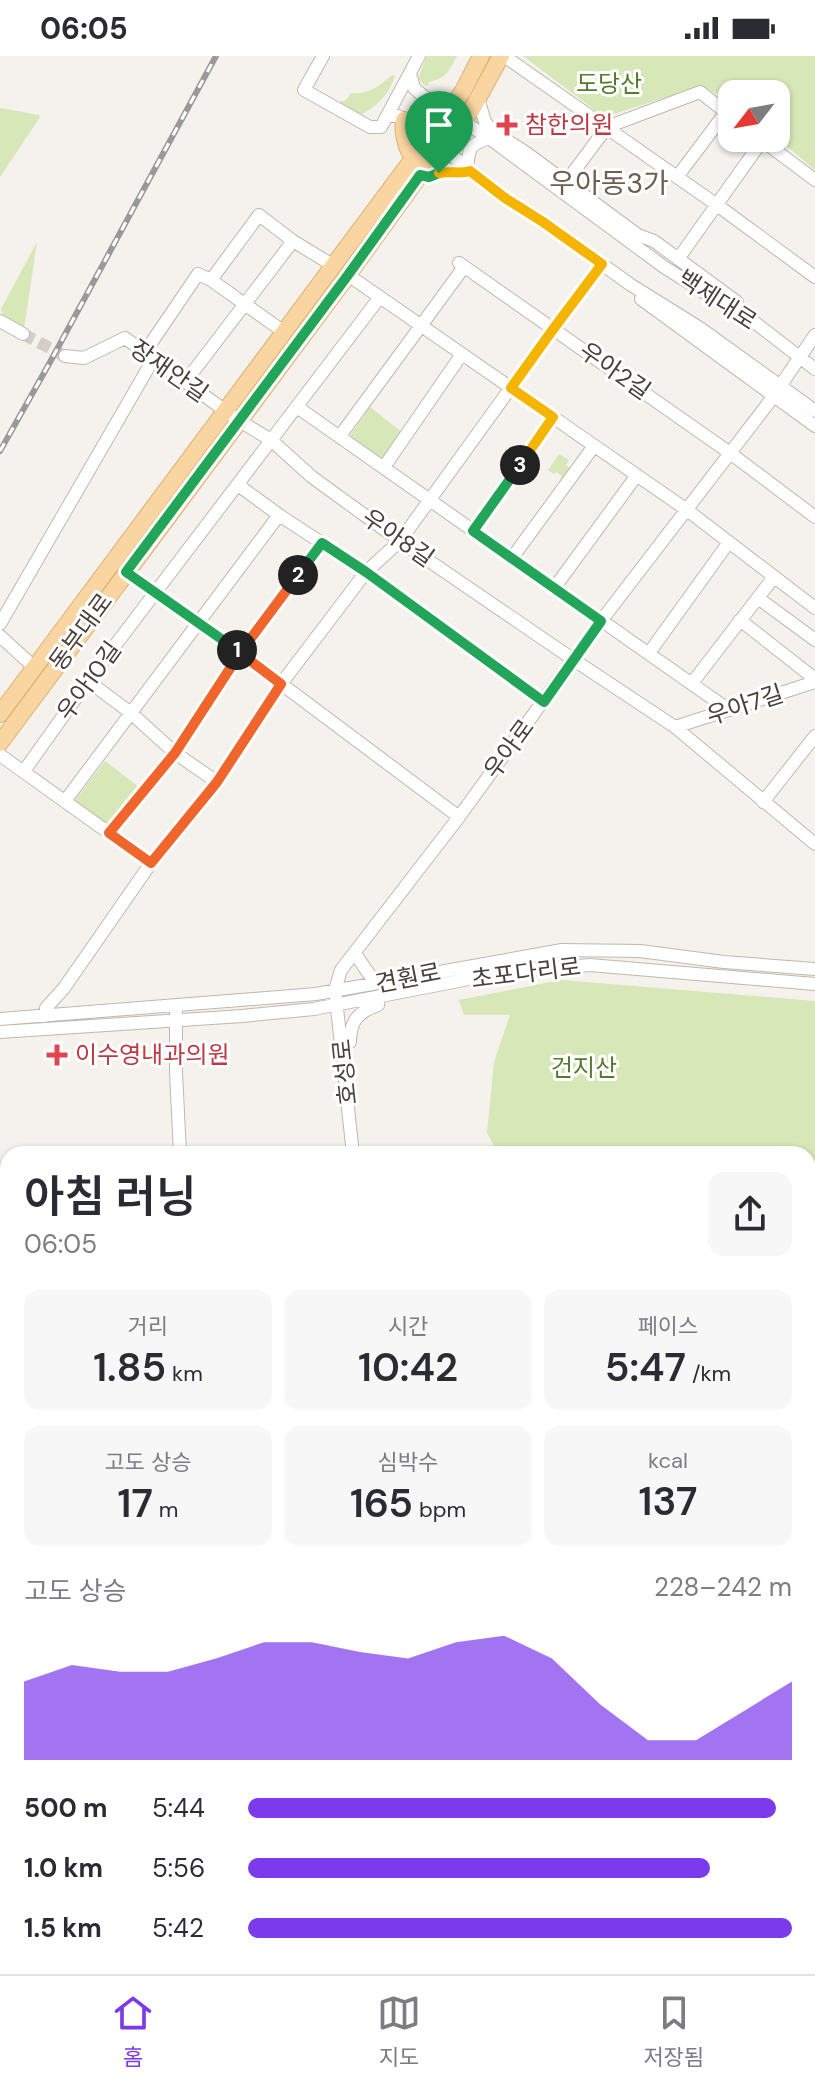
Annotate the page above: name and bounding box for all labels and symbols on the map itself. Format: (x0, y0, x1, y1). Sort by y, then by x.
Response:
park label: 도당산 (576, 68, 642, 99)
north arrow (718, 80, 790, 152)
pin (405, 91, 473, 173)
place label: 참한의원 (525, 109, 613, 140)
marker: 참한의원 (496, 114, 518, 136)
district label: 우아동3가 (549, 165, 669, 202)
street label: 백제대로 (672, 263, 763, 337)
street label: 장재안길 (124, 333, 214, 409)
street label: 우아2길 (574, 335, 657, 406)
pin: 3 (500, 445, 540, 485)
street label: 우아8길 (356, 502, 440, 573)
pin: 2 (278, 555, 318, 595)
street label: 동부대로 (42, 587, 119, 677)
pin: 1 (217, 630, 257, 670)
street label: 우아10길 (50, 635, 128, 726)
street label: 우아7길 (702, 678, 787, 731)
street label: 우아로 (477, 713, 541, 785)
street label: 초포다리로 (469, 950, 583, 995)
street label: 견훤로 (372, 956, 443, 999)
street label: 호성로 (326, 1037, 363, 1107)
place label: 이수영내과의원 (75, 1039, 230, 1070)
marker: 이수영내과의원 (46, 1044, 68, 1066)
park label: 건지산 (551, 1052, 617, 1083)

